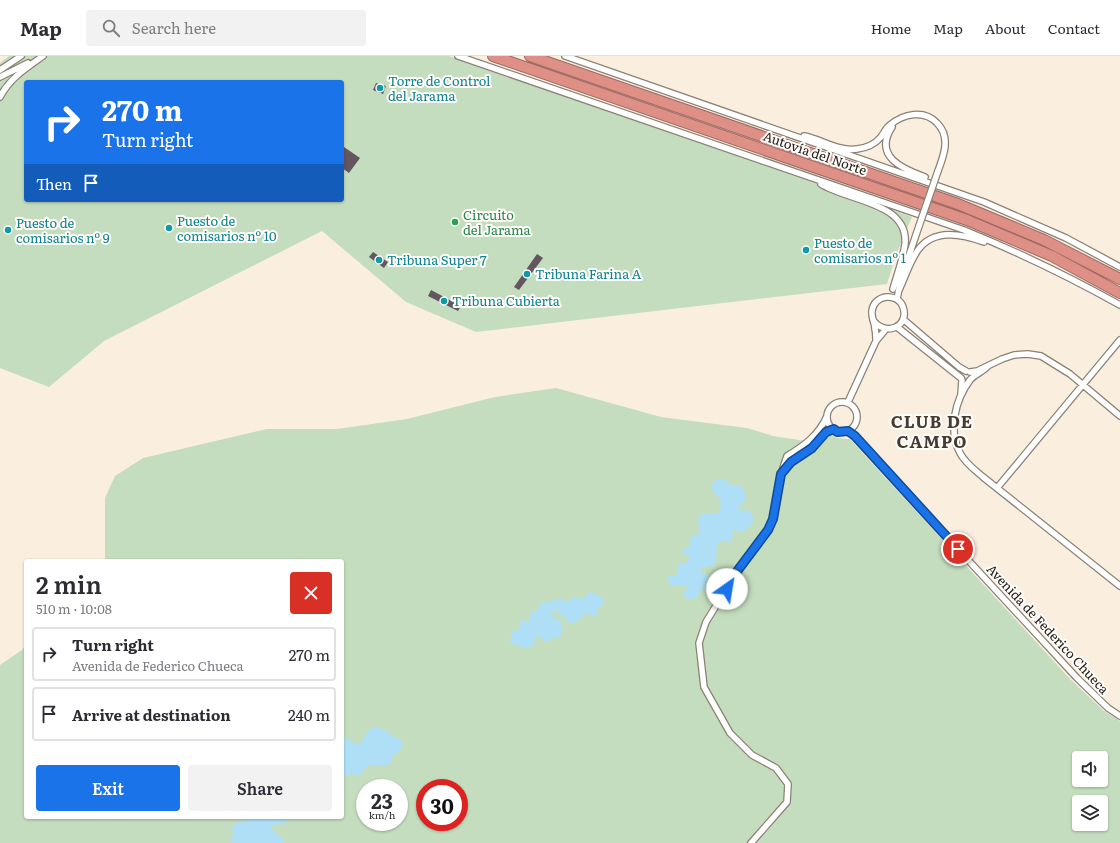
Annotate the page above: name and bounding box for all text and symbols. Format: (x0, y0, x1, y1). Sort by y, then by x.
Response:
search box (86, 10, 366, 46)
text: Map (20, 14, 62, 42)
text: Search here (132, 16, 216, 39)
icon: search (100, 17, 122, 39)
text: Home (871, 18, 911, 38)
text: Map (933, 18, 963, 38)
text: About (985, 18, 1026, 38)
text: Contact (1048, 18, 1100, 38)
place label: Torre de Control del Jarama (388, 71, 491, 105)
marker: Torre de Control del Jarama (375, 83, 385, 93)
text: 270 m (102, 88, 183, 130)
icon: right (36, 96, 88, 148)
text: Turn right (102, 126, 193, 153)
street label: Autovía del Norte (761, 126, 870, 179)
text: Then (36, 172, 72, 195)
icon: arrive (80, 172, 102, 194)
place label: Circuito del Jarama (463, 205, 531, 239)
place label: Puesto de comisarios nº 10 (177, 211, 277, 245)
place label: Puesto de comisarios nº 9 (16, 213, 110, 247)
marker: Circuito del Jarama (450, 217, 460, 227)
marker: Puesto de comisarios nº 10 (164, 223, 174, 233)
marker: Puesto de comisarios nº 9 (3, 225, 13, 235)
place label: Puesto de comisarios nº 1 (814, 233, 906, 267)
marker: Puesto de comisarios nº 1 (801, 245, 811, 255)
place label: Tribuna Super 7 (387, 250, 487, 269)
marker: Tribuna Super 7 (374, 255, 384, 265)
place label: Tribuna Farina A (535, 264, 642, 283)
marker: Tribuna Farina A (522, 269, 532, 279)
place label: Tribuna Cubierta (452, 291, 560, 310)
marker: Tribuna Cubierta (439, 296, 449, 306)
district label: CLUB DE CAMPO (891, 408, 973, 453)
pin (941, 532, 975, 566)
icon: arrive (947, 538, 969, 560)
street label: Avenida de Federico Chueca (983, 559, 1114, 698)
text: 2 min (36, 566, 102, 601)
position arrow (706, 568, 748, 610)
button: close (290, 572, 332, 614)
text: 510 m · 10:08 (36, 599, 112, 618)
text: Turn right (72, 633, 154, 656)
icon: right (38, 643, 60, 665)
text: 270 m (289, 643, 330, 666)
text: Avenida de Federico Chueca (72, 656, 244, 675)
icon: arrive (38, 703, 60, 725)
text: Arrive at destination (72, 703, 231, 726)
text: 240 m (288, 703, 330, 726)
map controls (1072, 751, 1108, 831)
button: sound (1072, 751, 1108, 787)
button: Exit (36, 765, 180, 811)
button: Share (188, 765, 332, 811)
speed limit sign: 30 (416, 779, 468, 831)
text: 23 (371, 785, 393, 815)
button: layers (1072, 795, 1108, 831)
text: km/h (369, 807, 395, 822)

